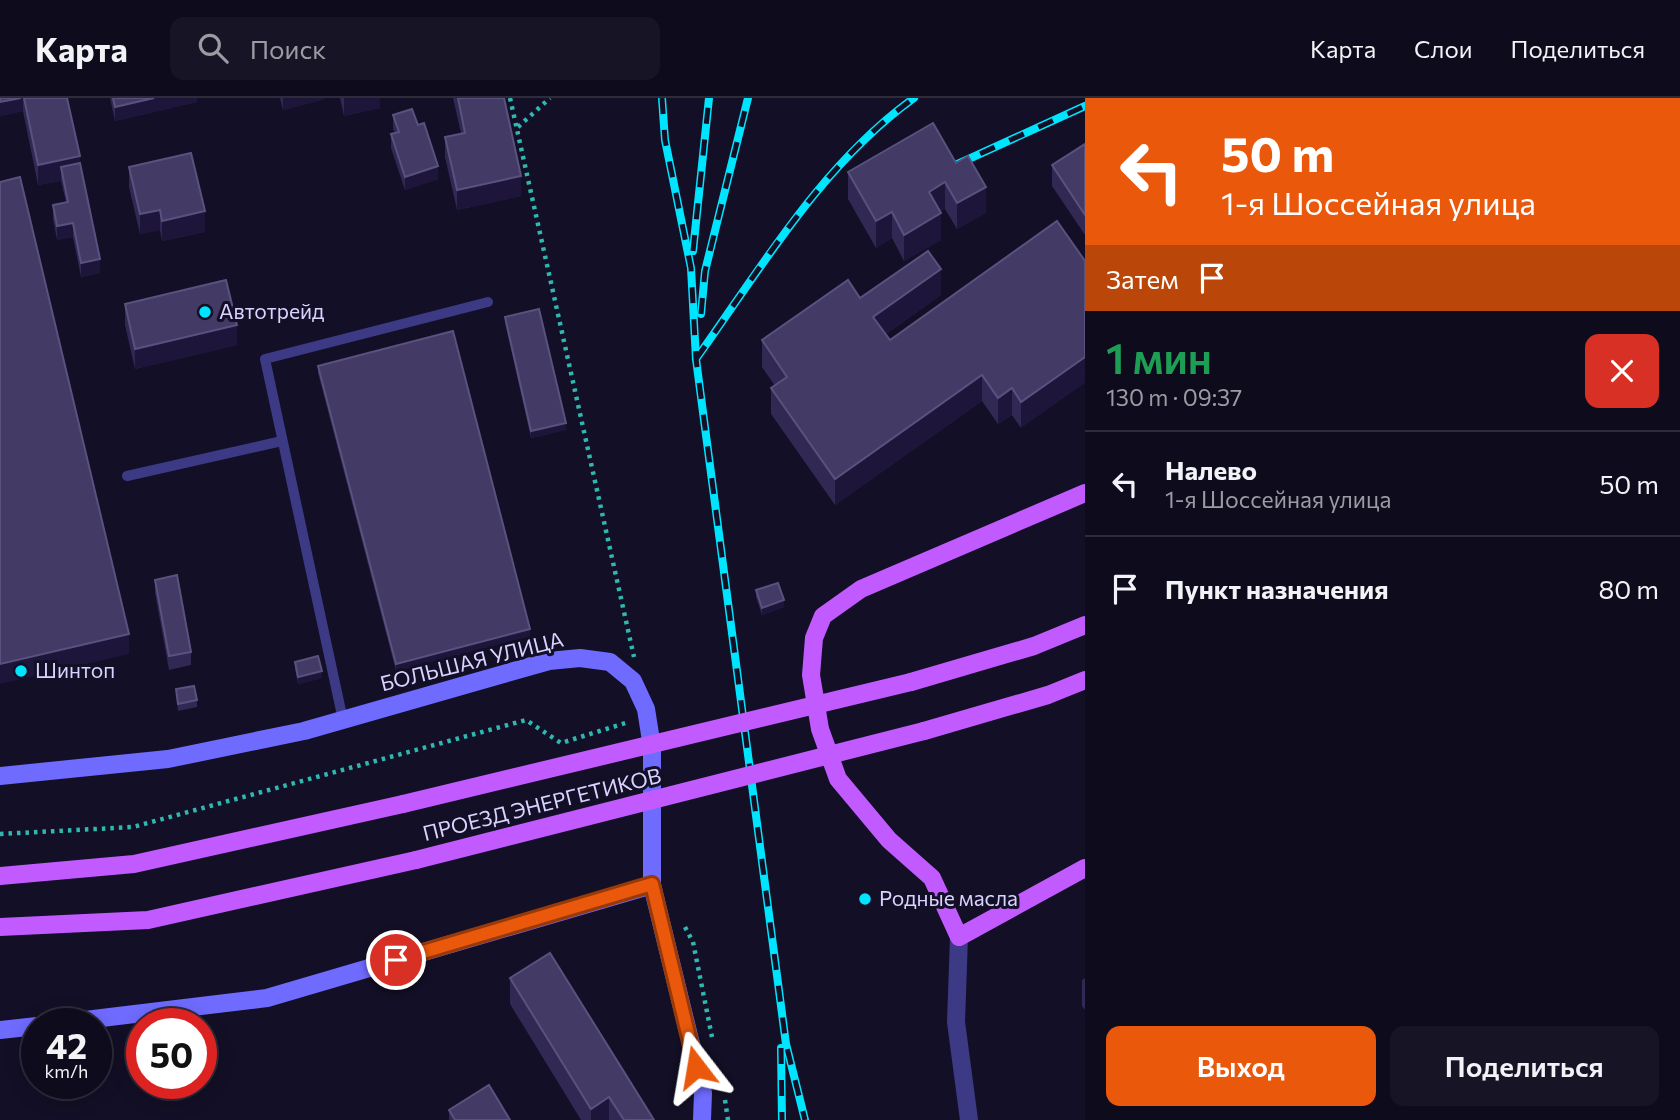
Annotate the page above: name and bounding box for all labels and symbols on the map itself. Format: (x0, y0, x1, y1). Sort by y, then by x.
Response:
place label: Автотрейд (219, 298, 324, 323)
marker: Автотрейд (197, 304, 213, 320)
street label: БОЛЬШАЯ УЛИЦА (377, 626, 566, 695)
place label: Шинтоп (35, 657, 115, 682)
marker: Шинтоп (13, 663, 29, 679)
street label: ПРОЕЗД ЭНЕРГЕТИКОВ (420, 762, 663, 845)
place label: Родные масла (879, 885, 1018, 910)
marker: Родные масла (857, 891, 873, 907)
pin (366, 930, 426, 990)
speed limit sign: 50 (126, 1008, 217, 1099)
position arrow (659, 1030, 733, 1104)

